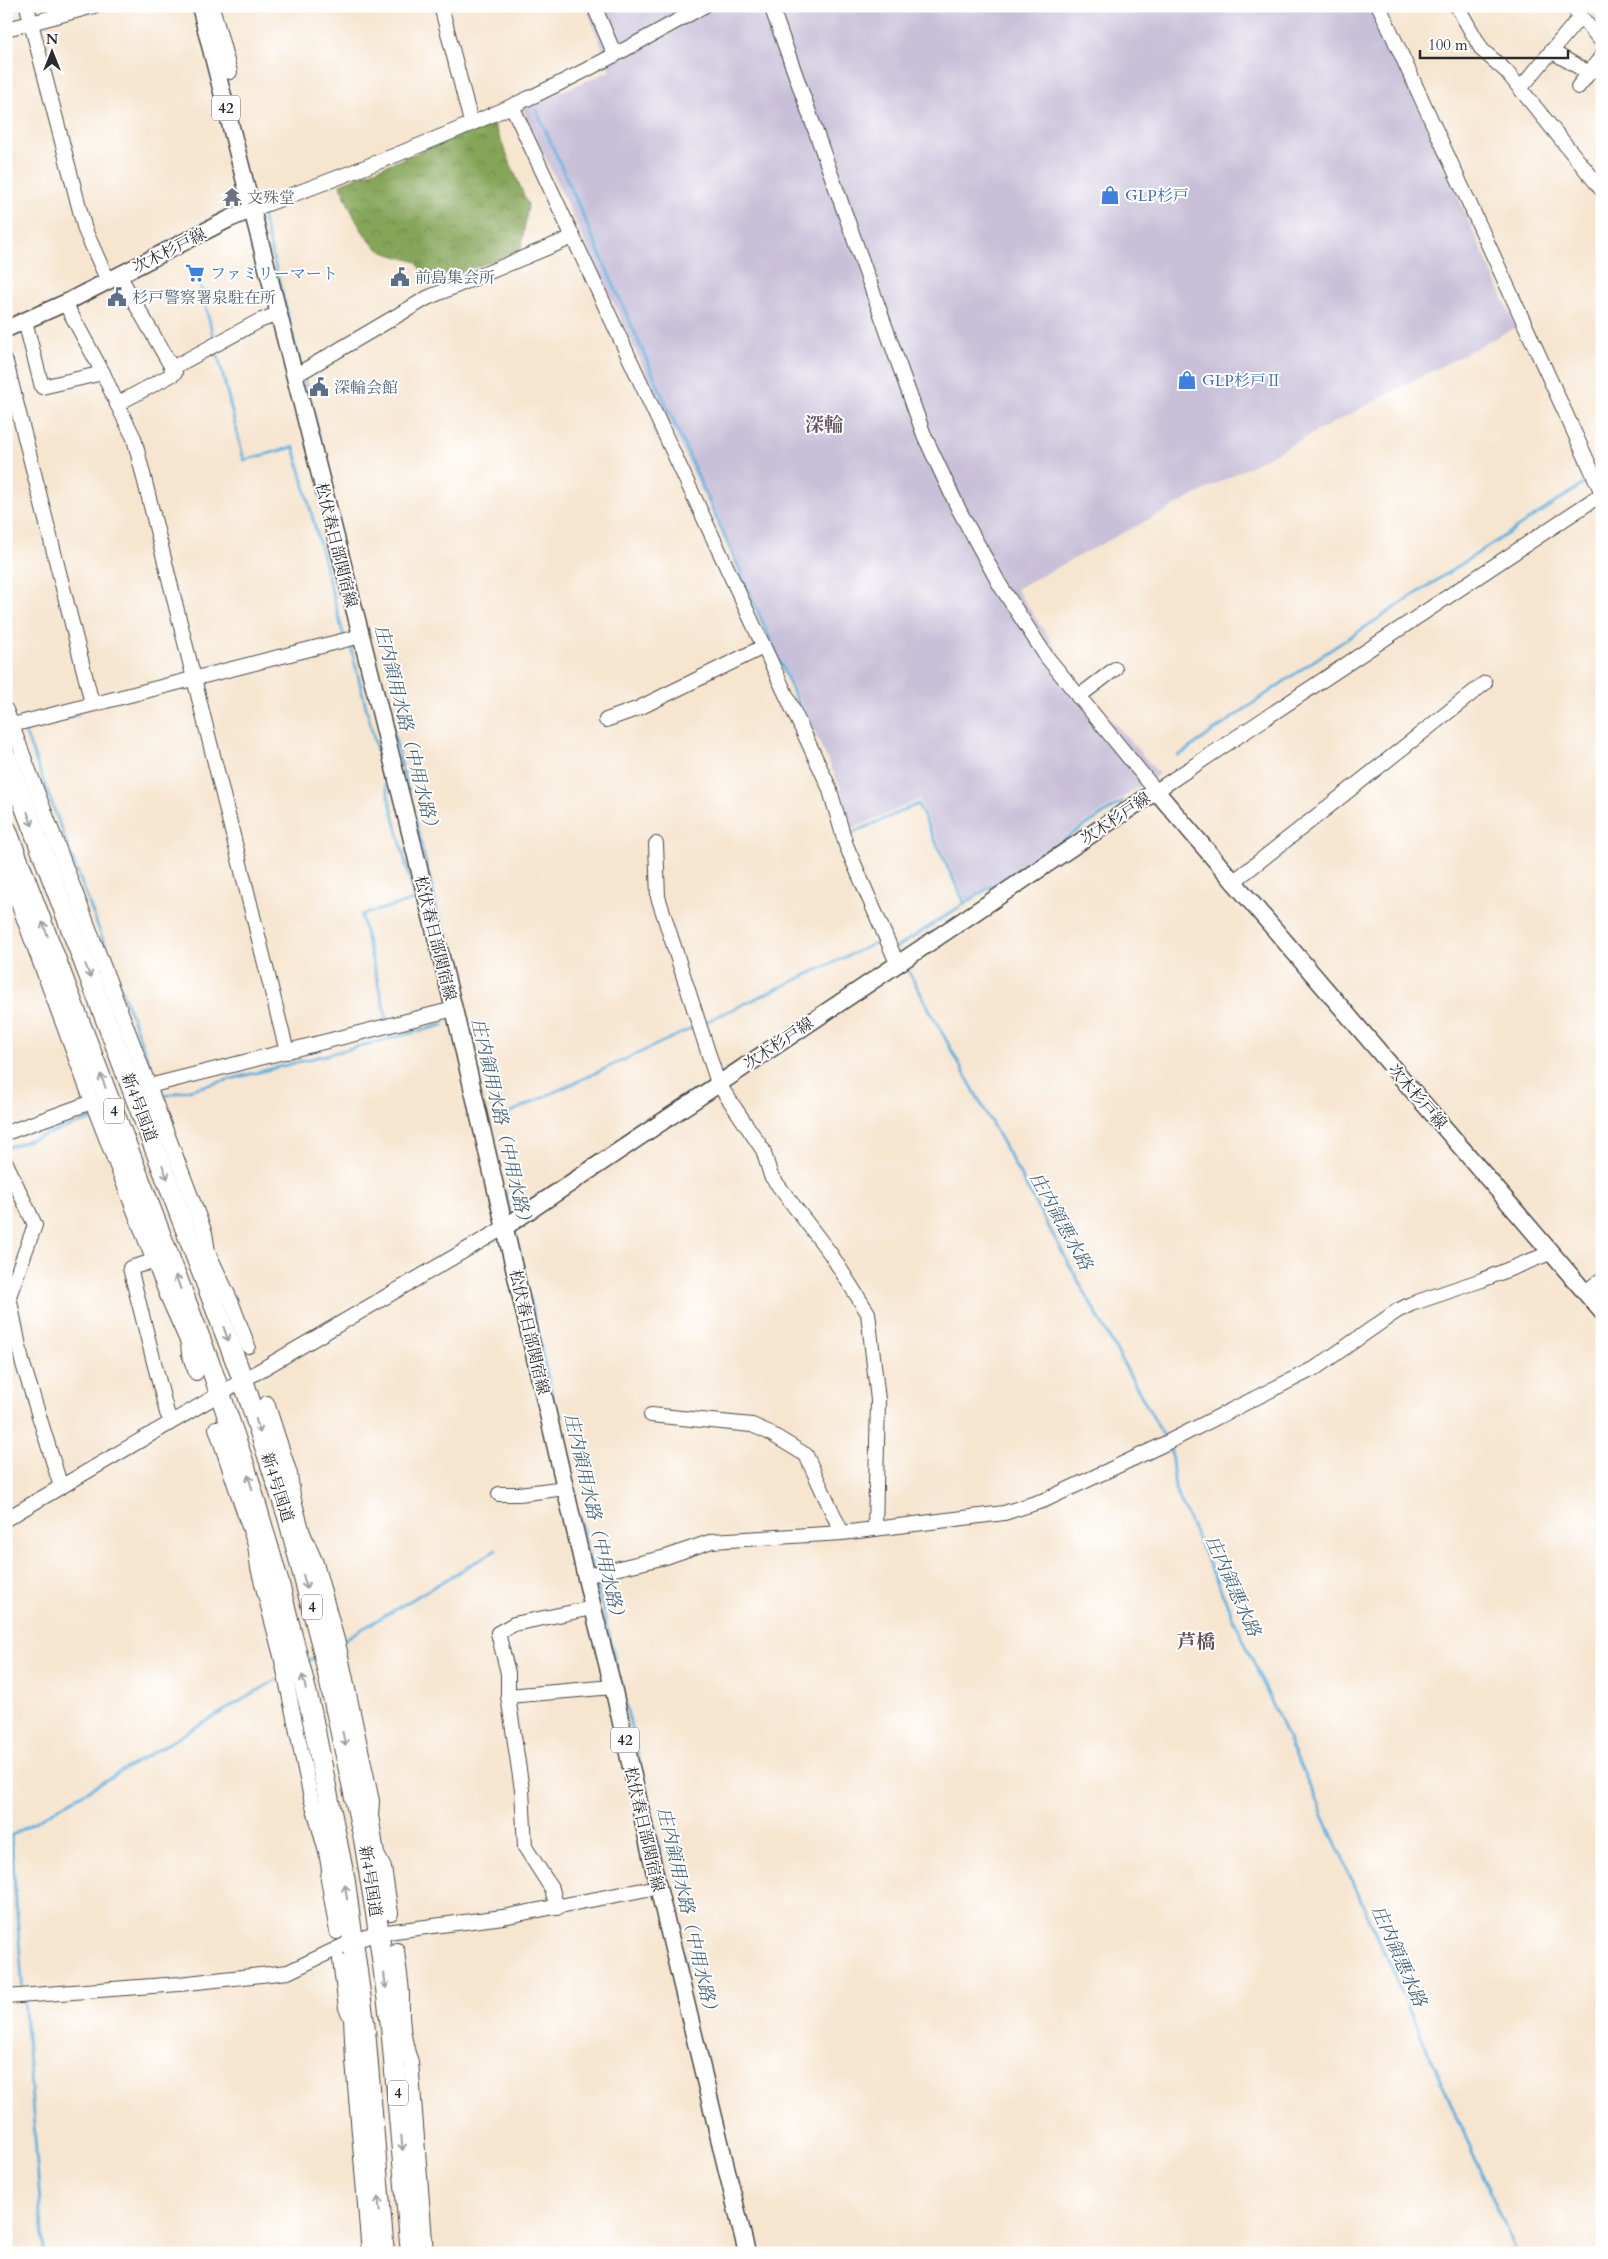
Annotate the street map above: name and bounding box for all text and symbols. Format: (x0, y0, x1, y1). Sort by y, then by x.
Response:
north arrow (28, 28, 78, 78)
scale bar (1420, 28, 1568, 60)
text: N (46, 30, 58, 49)
text: 100 m (1428, 35, 1468, 55)
road number: 42 (212, 96, 240, 120)
shop icon: GLP杉戸 (1099, 184, 1121, 206)
place label: GLP杉戸 (1125, 185, 1189, 207)
temple icon: 文殊堂 (221, 186, 243, 208)
place label: 文殊堂 (247, 187, 295, 209)
street label: 次木杉戸線 (129, 223, 210, 279)
supermarket icon: ファミリーマート (184, 262, 206, 284)
place label: ファミリーマート (210, 263, 338, 285)
public building icon: 前島集会所 (389, 266, 411, 288)
place label: 前島集会所 (415, 267, 495, 289)
public building icon: 杉戸警察署泉駐在所 (106, 286, 128, 308)
place label: 杉戸警察署泉駐在所 (132, 287, 276, 309)
shop icon: GLP杉戸Ⅱ (1176, 369, 1198, 391)
place label: GLP杉戸Ⅱ (1202, 370, 1282, 392)
public building icon: 深輪会館 (308, 376, 330, 398)
place label: 深輪会館 (334, 377, 398, 399)
district label: 深輪 (805, 412, 843, 438)
street label: 松伏春日部関宿線 (310, 480, 362, 610)
water label: 庄内領用水路（中用水路） (368, 622, 445, 838)
street label: 次木杉戸線 (1076, 787, 1155, 850)
one-way arrow (26, 811, 35, 826)
street label: 松伏春日部関宿線 (409, 873, 461, 1003)
one-way arrow (39, 922, 49, 937)
one-way arrow (84, 963, 93, 978)
street label: 次木杉戸線 (739, 1012, 818, 1075)
water label: 庄内領用水路（中用水路） (465, 1016, 538, 1232)
street label: 次木杉戸線 (1383, 1059, 1452, 1134)
street label: 新4号国道 (116, 1070, 162, 1145)
one-way arrow (98, 1074, 107, 1089)
road number: 4 (104, 1098, 124, 1124)
one-way arrow (161, 1164, 170, 1179)
water label: 庄内領悪水路 (1023, 1168, 1099, 1276)
street label: 松伏春日部関宿線 (504, 1267, 554, 1397)
one-way arrow (173, 1275, 182, 1290)
one-way arrow (222, 1326, 231, 1341)
water label: 庄内領用水路（中用水路） (558, 1411, 631, 1627)
one-way arrow (254, 1418, 263, 1433)
street label: 新4号国道 (255, 1450, 299, 1525)
one-way arrow (244, 1475, 254, 1491)
water label: 庄内領悪水路 (1199, 1532, 1267, 1642)
one-way arrow (301, 1573, 310, 1589)
road number: 4 (302, 1594, 322, 1620)
district label: 芦橋 (1177, 1629, 1215, 1655)
one-way arrow (299, 1674, 308, 1690)
road number: 42 (611, 1728, 639, 1752)
one-way arrow (339, 1731, 349, 1747)
street label: 松伏春日部関宿線 (619, 1764, 669, 1894)
water label: 庄内領用水路（中用水路） (651, 1805, 724, 2021)
street label: 新4号国道 (354, 1844, 387, 1919)
one-way arrow (341, 1885, 351, 1901)
water label: 庄内領悪水路 (1365, 1902, 1433, 2012)
one-way arrow (380, 1973, 390, 1989)
road number: 4 (388, 2080, 408, 2106)
one-way arrow (398, 2135, 407, 2151)
one-way arrow (375, 2196, 384, 2212)

